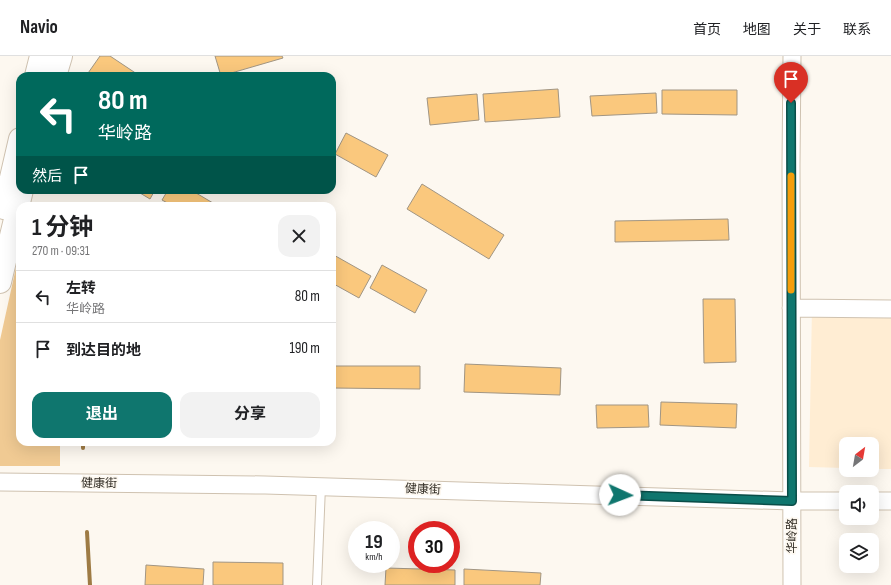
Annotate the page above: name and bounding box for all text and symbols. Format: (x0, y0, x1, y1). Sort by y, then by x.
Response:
text: Navio (20, 16, 58, 39)
text: 首页 (693, 21, 721, 38)
text: 地图 (743, 21, 771, 38)
text: 关于 (793, 21, 821, 38)
text: 联系 (843, 21, 871, 38)
pin (774, 62, 808, 103)
icon: arrive (780, 68, 802, 90)
text: 80 m (98, 84, 147, 117)
icon: left (32, 88, 84, 140)
text: 华岭路 (98, 123, 152, 144)
icon: arrive (70, 164, 92, 186)
text: 然后 (32, 167, 62, 186)
text: 1 分钟 (32, 213, 93, 242)
button: close (278, 215, 320, 257)
text: 270 m · 09:31 (32, 243, 89, 259)
text: 左转 (66, 279, 96, 298)
icon: left (32, 286, 54, 308)
text: 80 m (295, 287, 320, 306)
text: 华岭路 (66, 301, 105, 317)
icon: arrive (32, 338, 54, 360)
text: 190 m (289, 339, 320, 358)
text: 到达目的地 (66, 341, 141, 360)
button: 退出 (32, 392, 172, 438)
button: 分享 (180, 392, 320, 438)
north arrow (839, 437, 879, 477)
map controls (839, 437, 879, 573)
position arrow (599, 474, 641, 516)
street label: 健康街 (81, 476, 117, 491)
street label: 健康街 (405, 481, 441, 498)
button: sound (839, 485, 879, 525)
street label: 华岭路 (785, 518, 800, 554)
speed limit sign: 30 (408, 521, 460, 573)
text: 19 (365, 530, 383, 554)
button: layers (839, 533, 879, 573)
text: km/h (365, 551, 383, 563)

